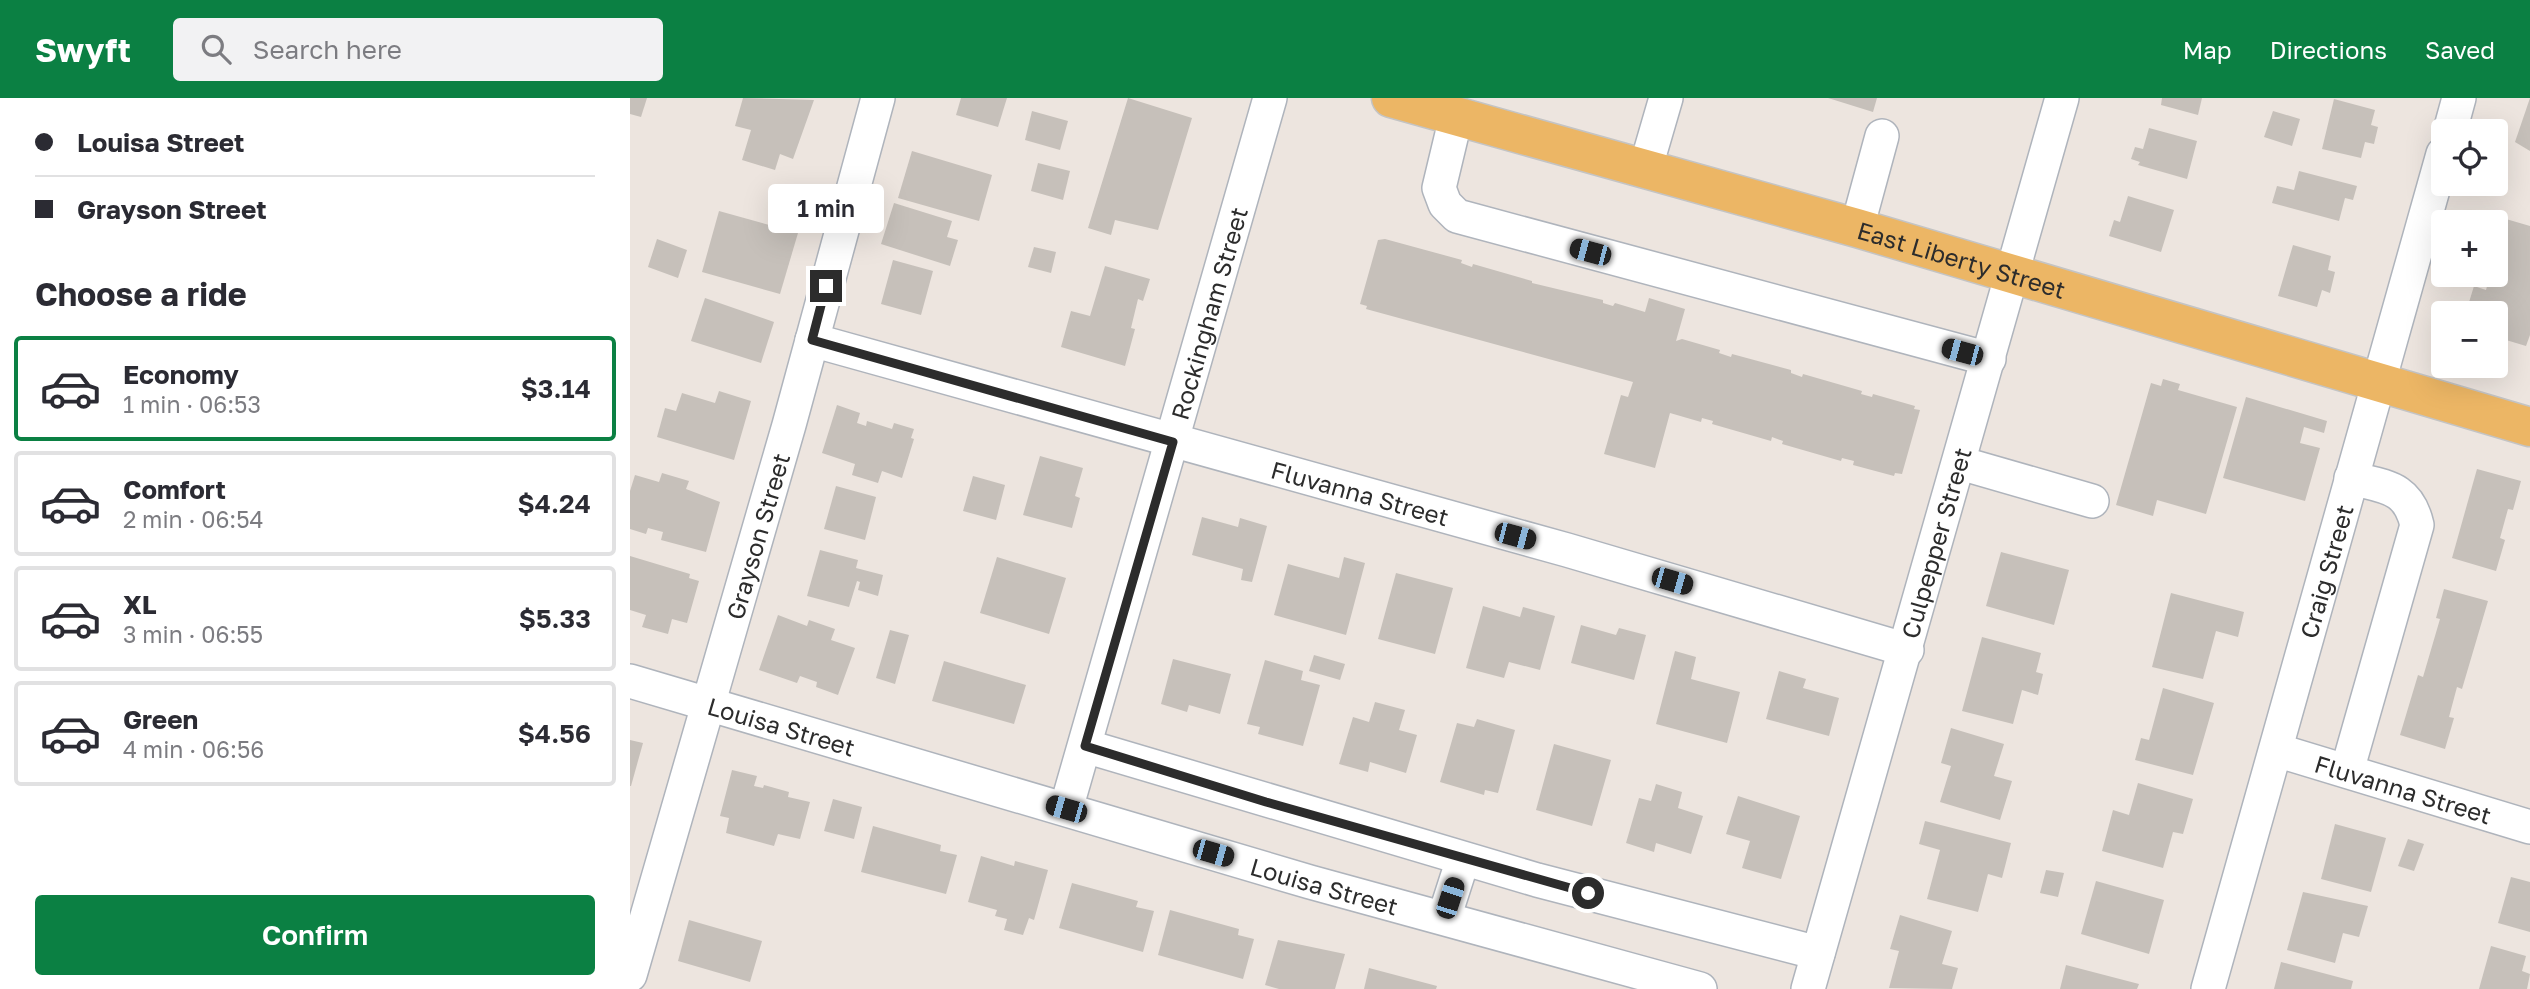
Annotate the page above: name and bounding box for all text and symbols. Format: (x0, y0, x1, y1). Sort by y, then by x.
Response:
search box (173, 18, 663, 81)
text: Swyft (35, 30, 131, 69)
icon: search (197, 30, 235, 68)
text: Search here (253, 34, 402, 65)
text: Map (2183, 35, 2232, 64)
text: Directions (2270, 35, 2387, 64)
text: Saved (2425, 35, 2495, 64)
map controls (2431, 119, 2508, 378)
button: locate (2431, 119, 2508, 196)
text: Louisa Street (77, 127, 244, 158)
callout: 1 min (768, 184, 884, 234)
text: Grayson Street (77, 194, 267, 225)
text: 1 min (797, 194, 855, 222)
street label: Rockingham Street (1164, 203, 1253, 423)
button: + (2431, 210, 2508, 287)
street label: East Liberty Street (1854, 214, 2069, 303)
car (1567, 236, 1614, 268)
route end (810, 270, 842, 302)
text: Choose a ride (35, 275, 247, 313)
button: − (2431, 301, 2508, 378)
car (1939, 336, 1986, 368)
icon: car (39, 357, 102, 420)
text: Economy (123, 359, 239, 390)
text: $3.14 (521, 373, 591, 404)
text: 1 min · 06:53 (123, 390, 261, 418)
street label: Culpepper Street (1894, 444, 1976, 642)
street label: Grayson Street (719, 450, 795, 622)
street label: Fluvanna Street (1268, 454, 1452, 531)
icon: car (39, 472, 102, 535)
text: Comfort (123, 474, 226, 505)
text: $4.24 (518, 488, 591, 519)
street label: Craig Street (2293, 501, 2358, 641)
text: 2 min · 06:54 (123, 505, 264, 533)
car (1492, 520, 1539, 552)
car (1649, 565, 1696, 597)
icon: car (39, 587, 102, 650)
text: XL (123, 589, 157, 620)
text: $5.33 (519, 603, 591, 634)
text: 3 min · 06:55 (123, 620, 263, 648)
street label: Louisa Street (704, 690, 859, 761)
icon: car (39, 702, 102, 765)
text: Green (123, 704, 198, 735)
text: $4.56 (518, 718, 591, 749)
text: 4 min · 06:56 (123, 735, 264, 763)
street label: Fluvanna Street (2312, 748, 2495, 829)
car (1043, 793, 1090, 825)
car (1190, 837, 1237, 869)
street label: Louisa Street (1247, 851, 1402, 920)
car (1434, 875, 1467, 921)
route start (1572, 877, 1604, 909)
button: Confirm (35, 895, 595, 975)

